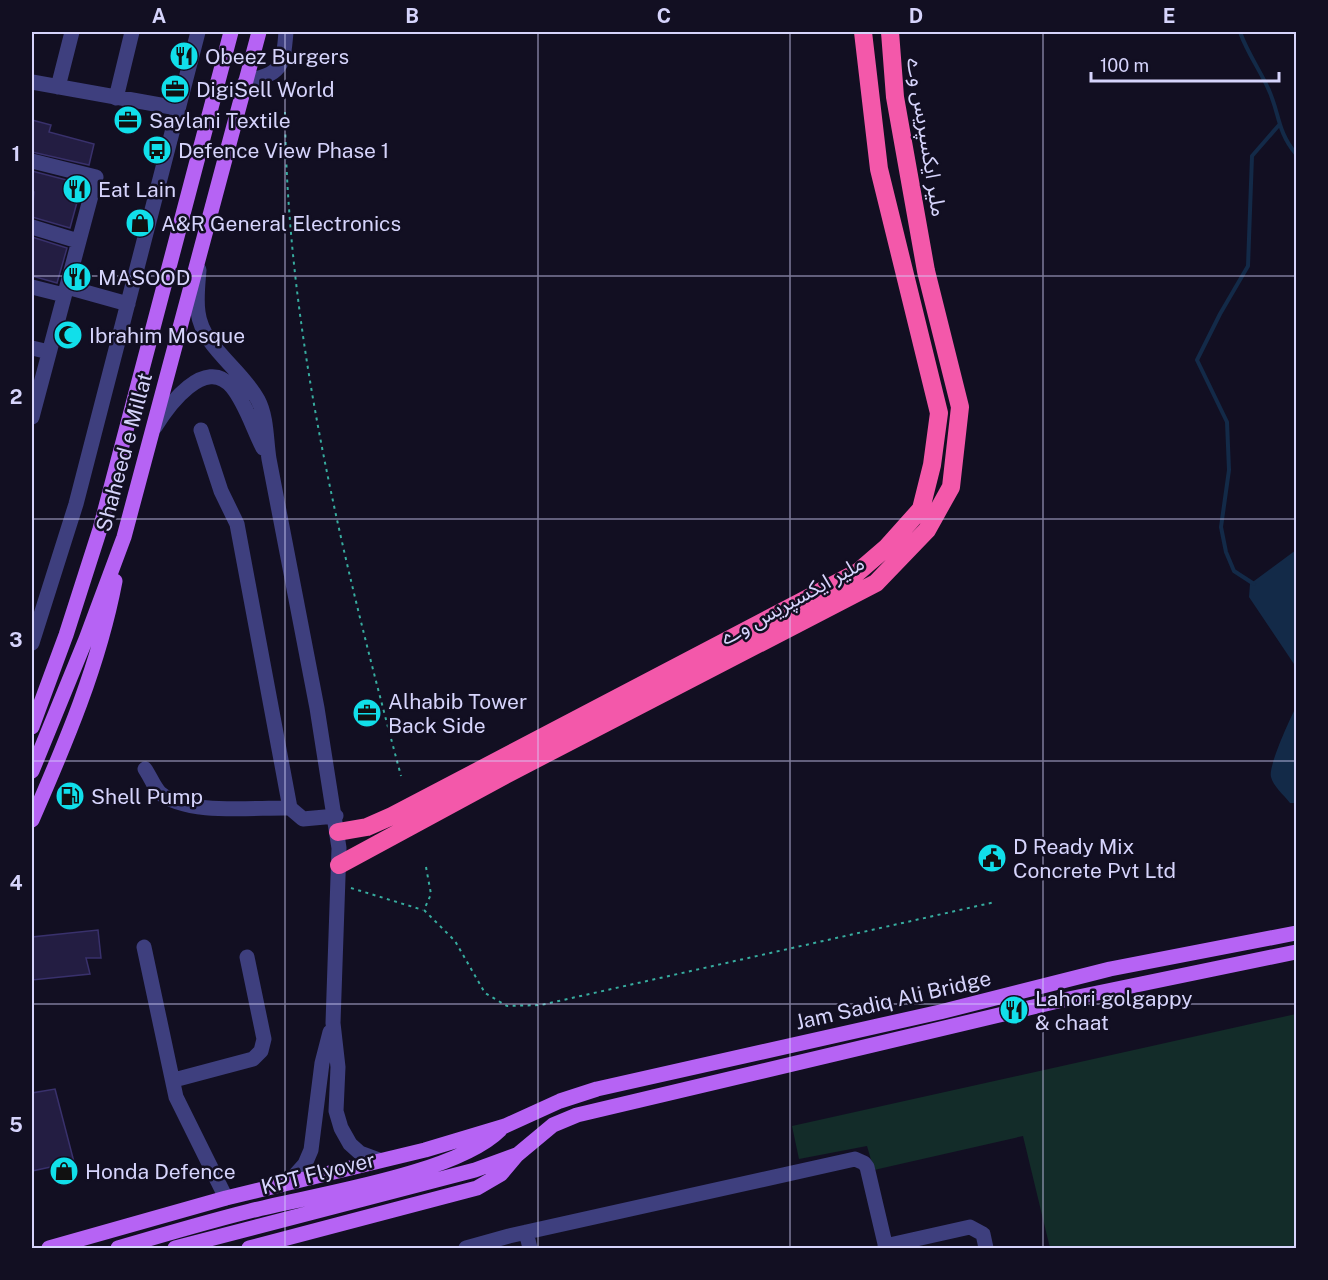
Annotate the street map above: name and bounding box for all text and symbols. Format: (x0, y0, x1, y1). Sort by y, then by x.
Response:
text: A (152, 4, 166, 28)
text: B (405, 4, 419, 28)
text: C (657, 4, 671, 28)
text: D (909, 4, 923, 28)
text: E (1163, 4, 1175, 28)
restaurant icon: Obeez Burgers (168, 40, 200, 72)
place label: Obeez Burgers (205, 44, 349, 69)
scale bar (1091, 45, 1278, 83)
street label: ملیر ایکسپریس وے (901, 55, 952, 219)
text: 100 m (1100, 55, 1149, 76)
office icon: DigiSell World (159, 73, 191, 105)
place label: DigiSell World (196, 77, 335, 102)
office icon: Saylani Textile (112, 104, 144, 136)
place label: Saylani Textile (149, 108, 291, 133)
bus stop icon: Defence View Phase 1 (141, 134, 173, 166)
place label: Defence View Phase 1 (178, 138, 389, 163)
text: 1 (12, 142, 20, 166)
restaurant icon: Eat Lain (61, 173, 93, 205)
place label: Eat Lain (98, 177, 176, 202)
shop icon: A&R General Electronics (124, 207, 156, 239)
place label: A&R General Electronics (161, 211, 401, 236)
restaurant icon: MASOOD (61, 261, 93, 293)
place label: MASOOD (98, 265, 190, 290)
mosque icon: Ibrahim Mosque (52, 319, 84, 351)
place label: Ibrahim Mosque (89, 323, 245, 348)
street label: Shaheed e Millat (91, 370, 157, 534)
text: 2 (10, 385, 22, 409)
street label: ملیر ایکسپریس وے (715, 550, 869, 651)
text: 3 (9, 628, 23, 652)
place label: Alhabib Tower Back Side (388, 689, 527, 738)
office icon: Alhabib Tower Back Side (351, 697, 383, 729)
fuel station icon: Shell Pump (54, 780, 86, 812)
place label: Shell Pump (91, 784, 203, 809)
place label: D Ready Mix Concrete Pvt Ltd (1013, 834, 1176, 883)
public building icon: D Ready Mix Concrete Pvt Ltd (976, 842, 1008, 874)
text: 4 (9, 871, 23, 895)
street label: Jam Sadiq Ali Bridge (793, 965, 993, 1035)
place label: Lahori golgappy & chaat (1035, 986, 1193, 1035)
restaurant icon: Lahori golgappy & chaat (998, 994, 1030, 1026)
text: 5 (9, 1113, 23, 1137)
street label: KPT Flyover (258, 1147, 378, 1199)
shop icon: Honda Defence (48, 1155, 80, 1187)
place label: Honda Defence (85, 1159, 236, 1184)

